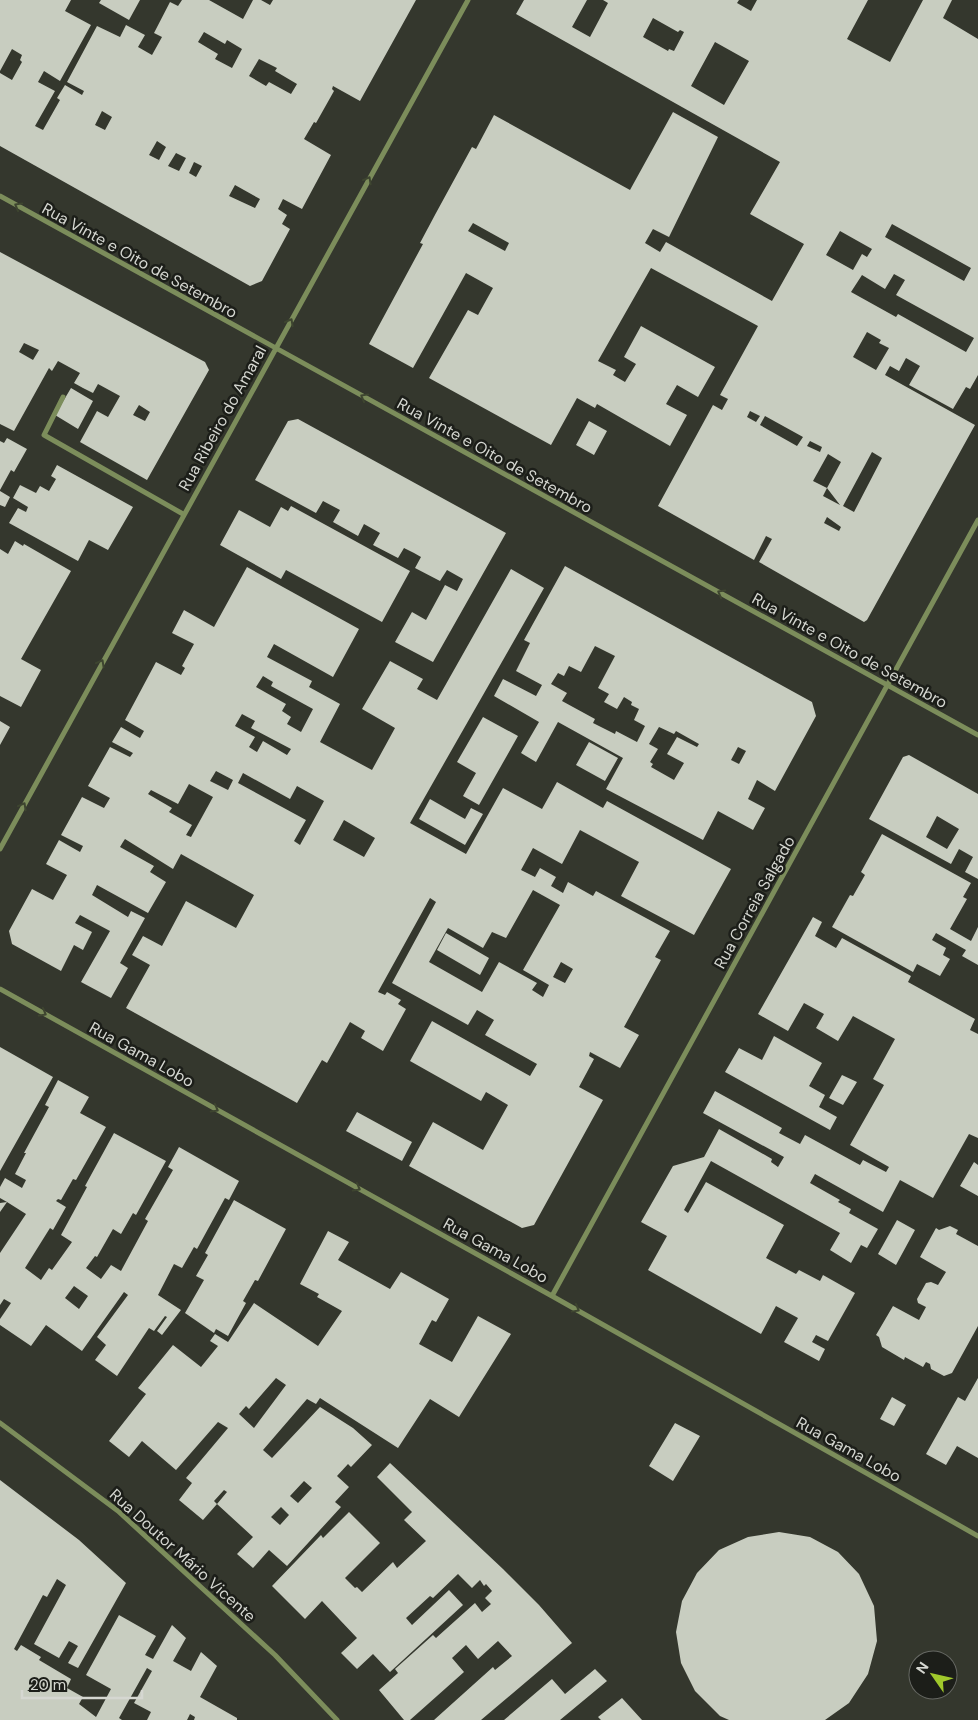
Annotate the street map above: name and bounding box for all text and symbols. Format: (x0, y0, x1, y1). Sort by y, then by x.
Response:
one-way arrow (362, 176, 372, 185)
street label: Rua Vinte e Oito de Setembro (38, 198, 241, 323)
one-way arrow (14, 202, 23, 212)
one-way arrow (283, 318, 293, 327)
street label: Rua Ribeiro do Amaral (174, 342, 271, 495)
one-way arrow (360, 393, 369, 403)
street label: Rua Vinte e Oito de Setembro (393, 393, 596, 518)
street label: Rua Vinte e Oito de Setembro (748, 588, 951, 713)
one-way arrow (717, 589, 726, 599)
one-way arrow (95, 660, 105, 669)
one-way arrow (17, 802, 27, 811)
street label: Rua Correia Salgado (709, 832, 800, 972)
one-way arrow (37, 1007, 46, 1017)
street label: Rua Gama Lobo (86, 1017, 198, 1092)
one-way arrow (210, 1103, 219, 1113)
one-way arrow (352, 1182, 361, 1192)
street label: Rua Gama Lobo (440, 1213, 552, 1288)
one-way arrow (570, 1303, 579, 1313)
street label: Rua Gama Lobo (793, 1412, 905, 1487)
street label: Rua Doutor Mário Vicente (105, 1484, 260, 1627)
north arrow (908, 1650, 958, 1700)
text: N (912, 1658, 933, 1677)
scale bar (22, 1668, 142, 1700)
text: 20 m (30, 1675, 66, 1695)

